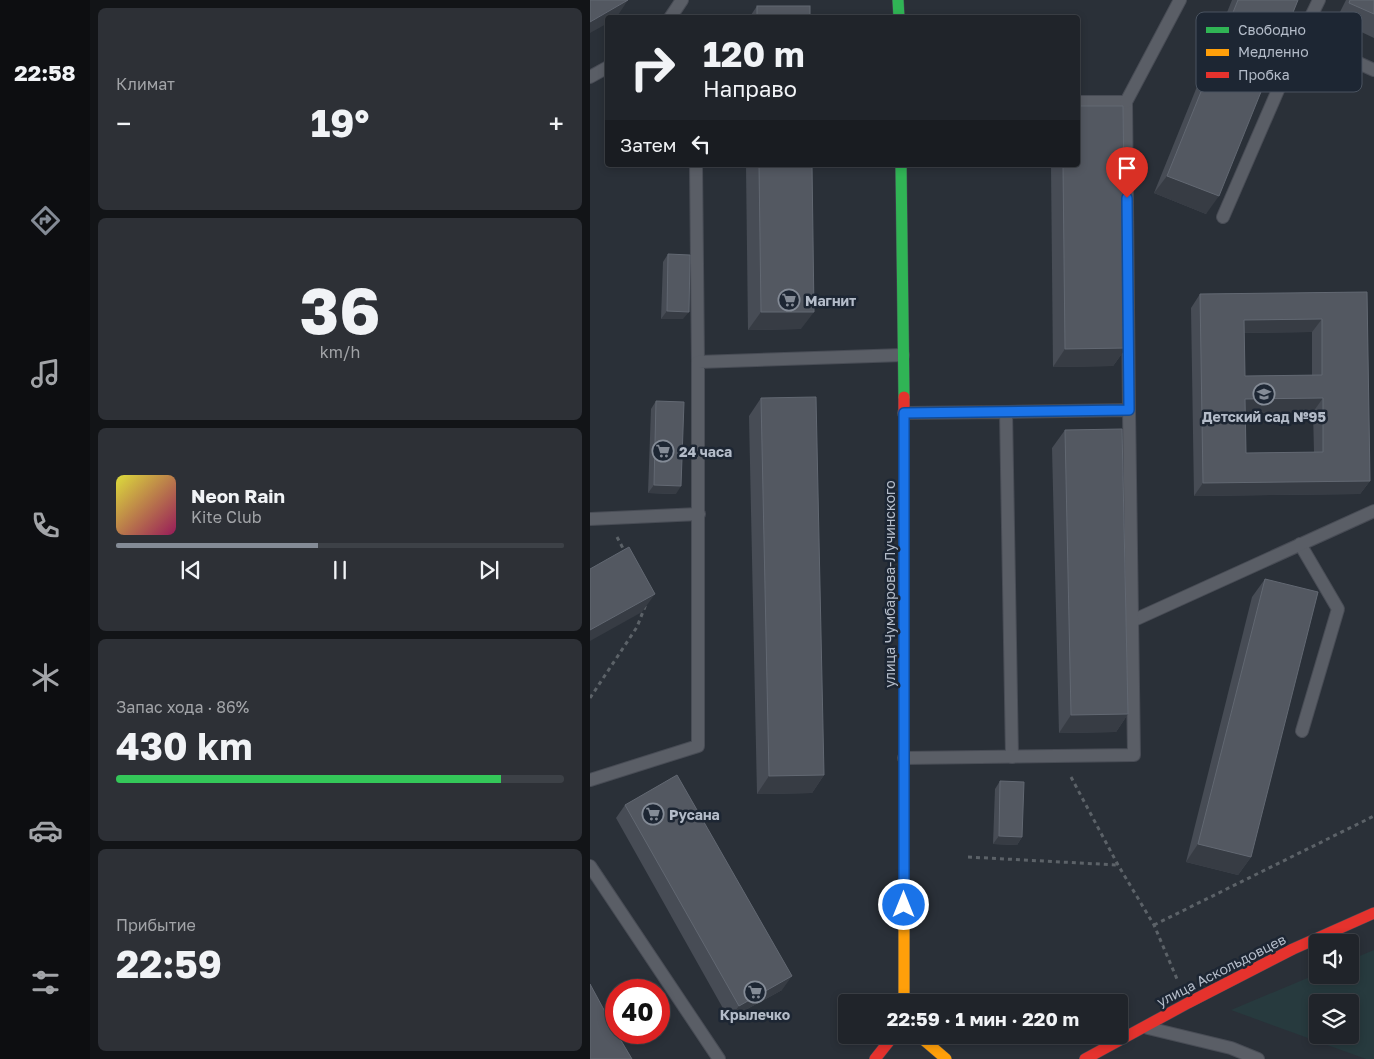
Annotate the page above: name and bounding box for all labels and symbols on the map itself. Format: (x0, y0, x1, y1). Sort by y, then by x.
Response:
legend (1196, 12, 1362, 92)
text: Свободно (1238, 21, 1306, 38)
text: Медленно (1238, 43, 1309, 60)
text: Пробка (1238, 66, 1290, 83)
pin (1106, 147, 1148, 198)
supermarket icon: Магнит (777, 288, 801, 312)
place label: Магнит (805, 292, 856, 309)
school or university icon: Детский сад №95 (1252, 382, 1276, 406)
place label: Детский сад №95 (1202, 408, 1326, 425)
supermarket icon: 24 часа (651, 439, 675, 463)
place label: 24 часа (679, 443, 732, 460)
street label: улица Чумбарова-Лучинского (881, 480, 898, 688)
supermarket icon: Русана (641, 802, 665, 826)
place label: Русана (669, 806, 720, 823)
position arrow (877, 878, 929, 930)
street label: улица Аскольдовцев (1154, 930, 1288, 1010)
speed limit sign: 40 (605, 979, 670, 1044)
supermarket icon: Крылечко (743, 980, 767, 1004)
place label: Крылечко (720, 1006, 790, 1023)

